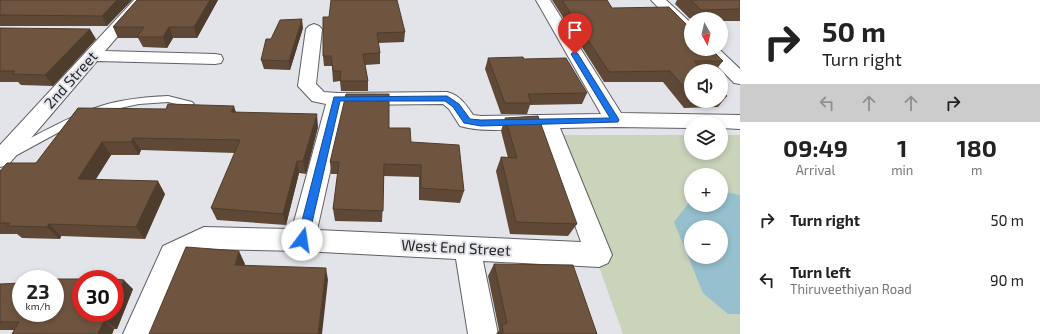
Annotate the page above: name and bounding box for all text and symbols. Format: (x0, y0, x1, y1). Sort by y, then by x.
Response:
north arrow (684, 12, 728, 56)
map controls (684, 12, 728, 264)
pin (558, 13, 592, 54)
text: 50 m (822, 14, 886, 48)
icon: right (756, 16, 808, 68)
icon: arrive (564, 19, 586, 41)
street label: 2nd Street (40, 47, 101, 112)
text: Turn right (822, 48, 902, 70)
button: sound (684, 64, 728, 108)
icon: left (816, 92, 838, 114)
icon: ahead (858, 92, 880, 114)
icon: ahead (900, 92, 922, 114)
icon: right (942, 92, 964, 114)
button: layers (684, 116, 728, 160)
text: 09:49 (783, 133, 848, 162)
text: 1 (897, 133, 907, 162)
text: 180 (956, 133, 997, 162)
text: Arrival (796, 162, 835, 178)
text: min (891, 162, 913, 178)
text: m (971, 162, 982, 178)
button: + (684, 168, 728, 212)
icon: right (756, 209, 778, 231)
text: Turn right (790, 211, 860, 229)
text: 50 m (990, 211, 1024, 229)
position arrow (281, 219, 323, 261)
button: − (684, 220, 728, 264)
street label: West End Street (401, 235, 511, 259)
text: Turn left (790, 263, 851, 281)
icon: left (756, 269, 778, 291)
speed limit sign: 30 (72, 270, 124, 322)
text: 90 m (990, 271, 1024, 289)
text: 23 (27, 279, 49, 303)
text: Thiruveethiyan Road (790, 281, 912, 297)
text: km/h (26, 300, 50, 312)

